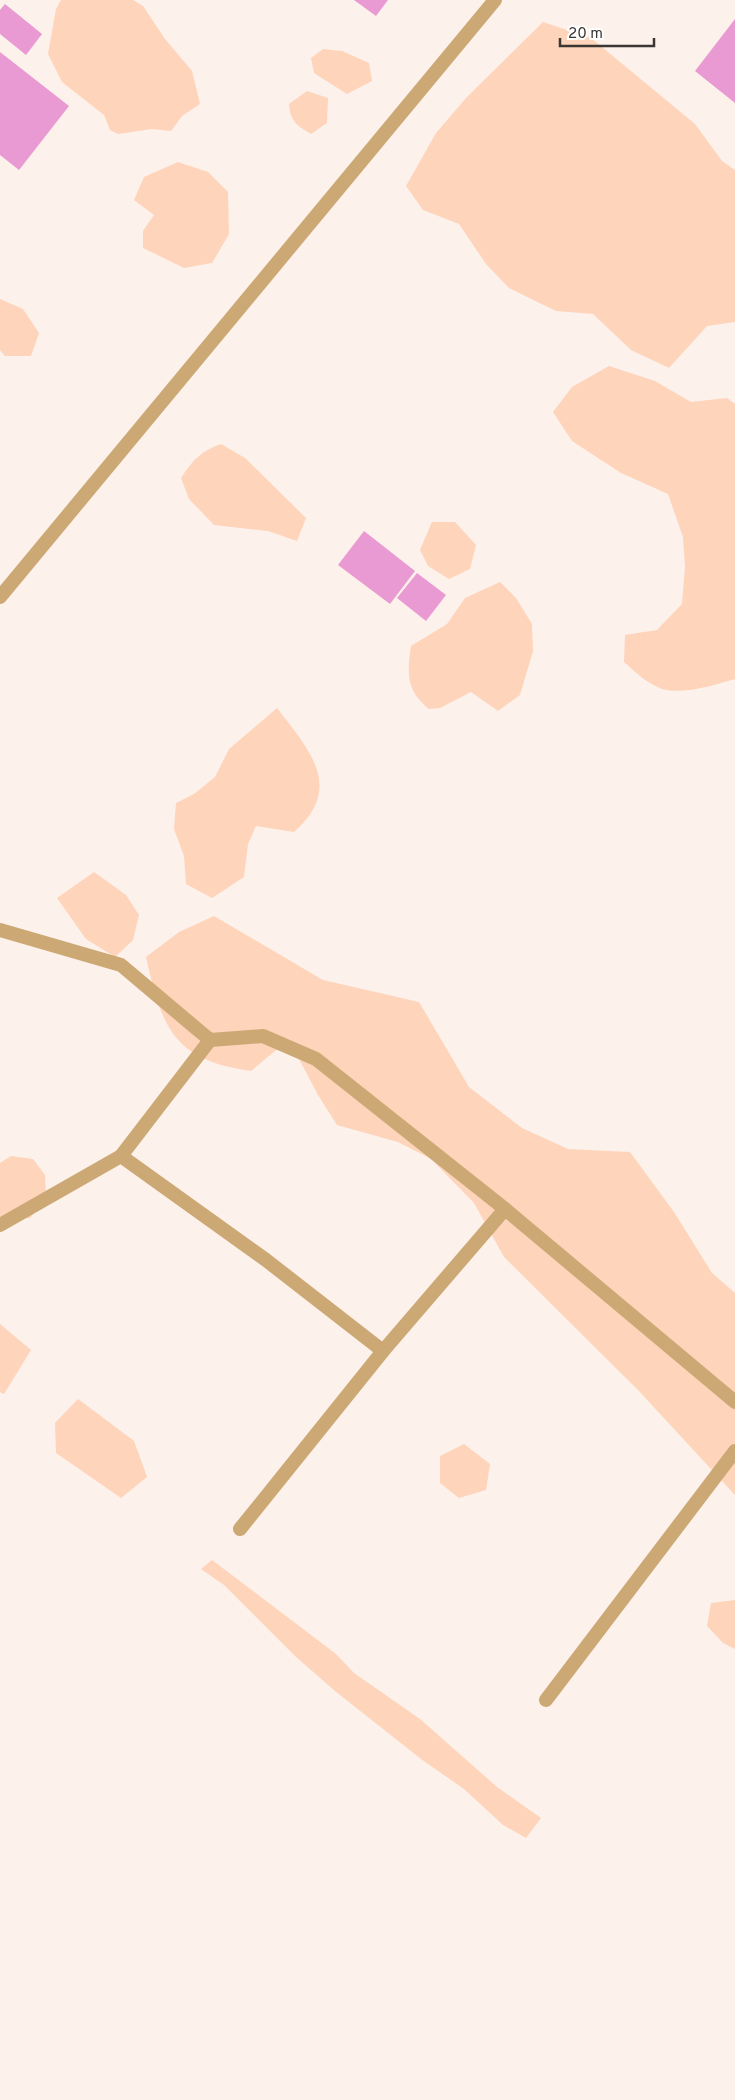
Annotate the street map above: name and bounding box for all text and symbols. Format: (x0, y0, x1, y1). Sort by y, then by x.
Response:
scale bar (560, 15, 654, 47)
text: 20 m (568, 25, 603, 44)

